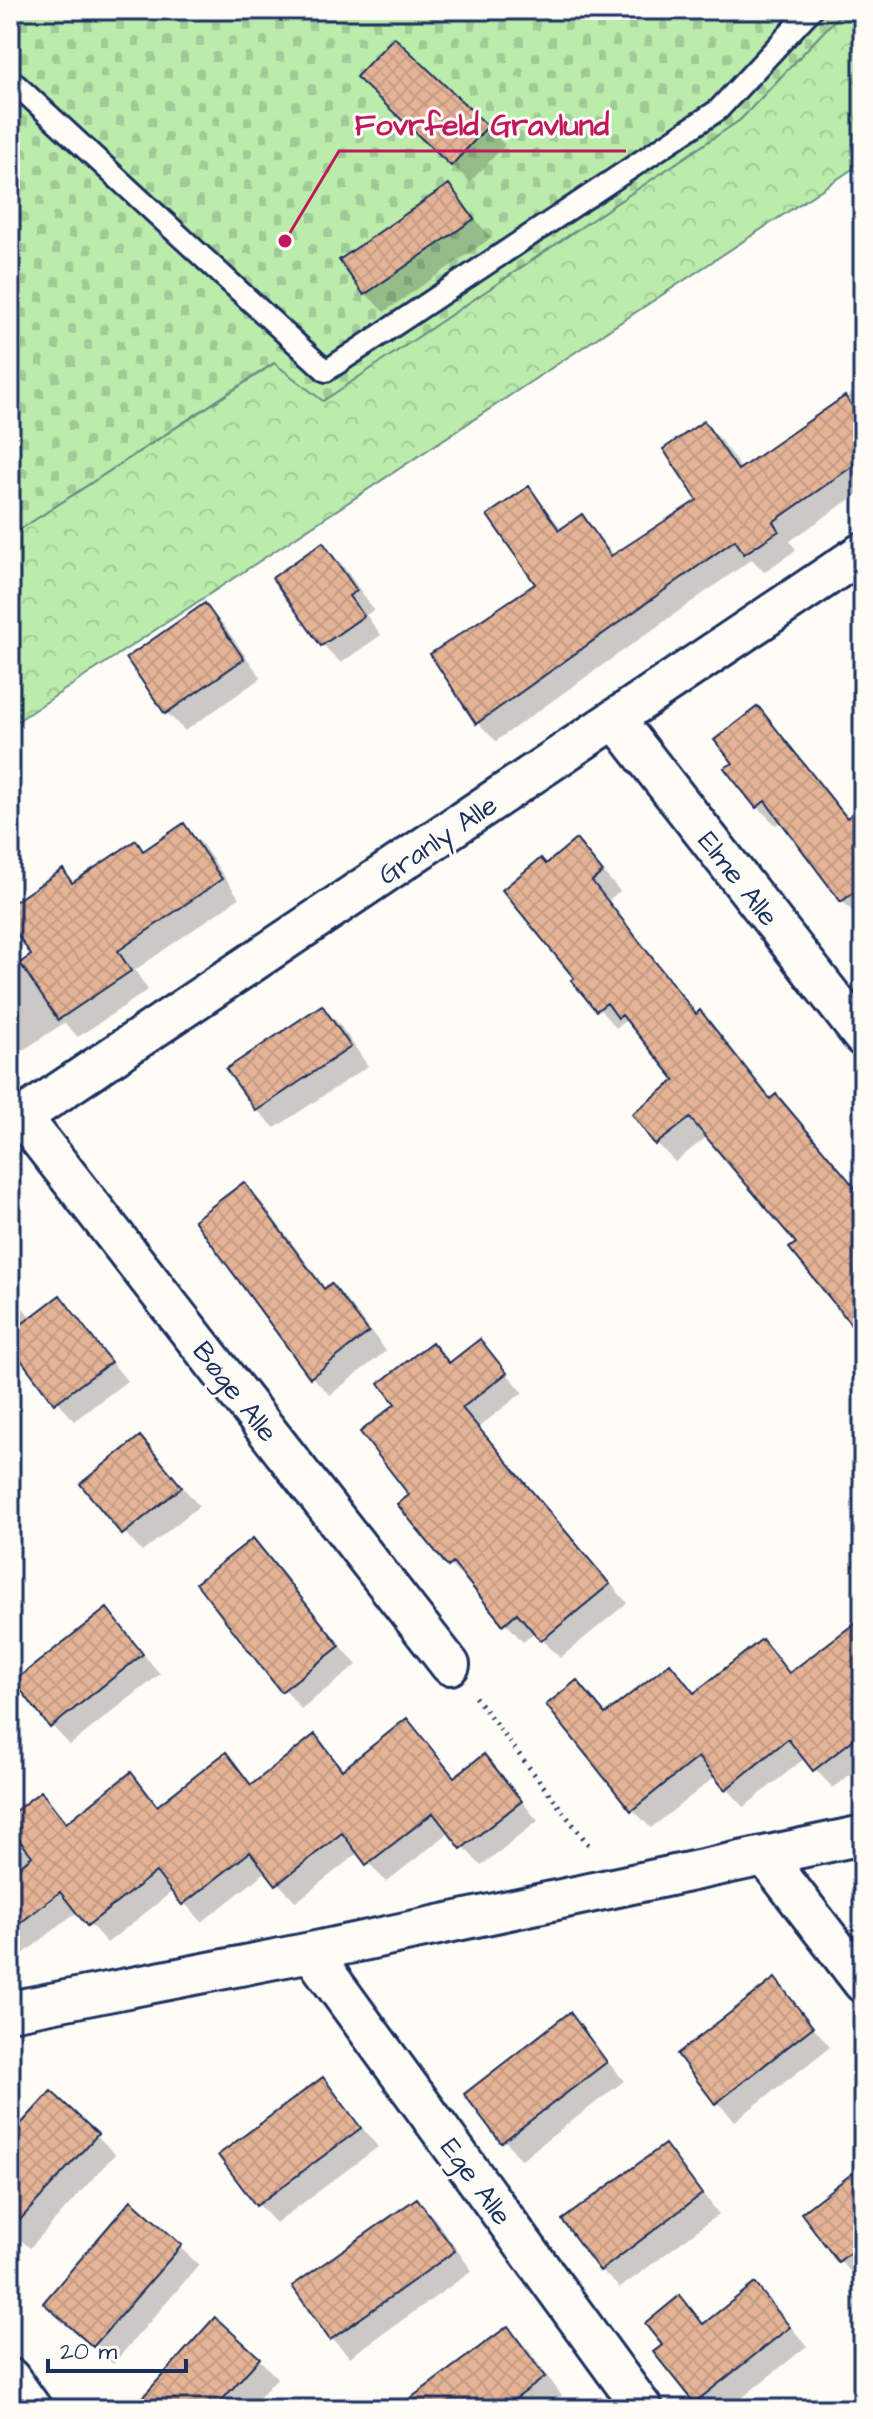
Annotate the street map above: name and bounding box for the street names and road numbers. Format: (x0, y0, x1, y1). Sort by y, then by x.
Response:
street label: Granly Alle (371, 786, 506, 896)
street label: Elme Alle (688, 823, 787, 935)
street label: Bøge Alle (182, 1333, 287, 1451)
street label: Ege Alle (430, 2130, 521, 2234)

